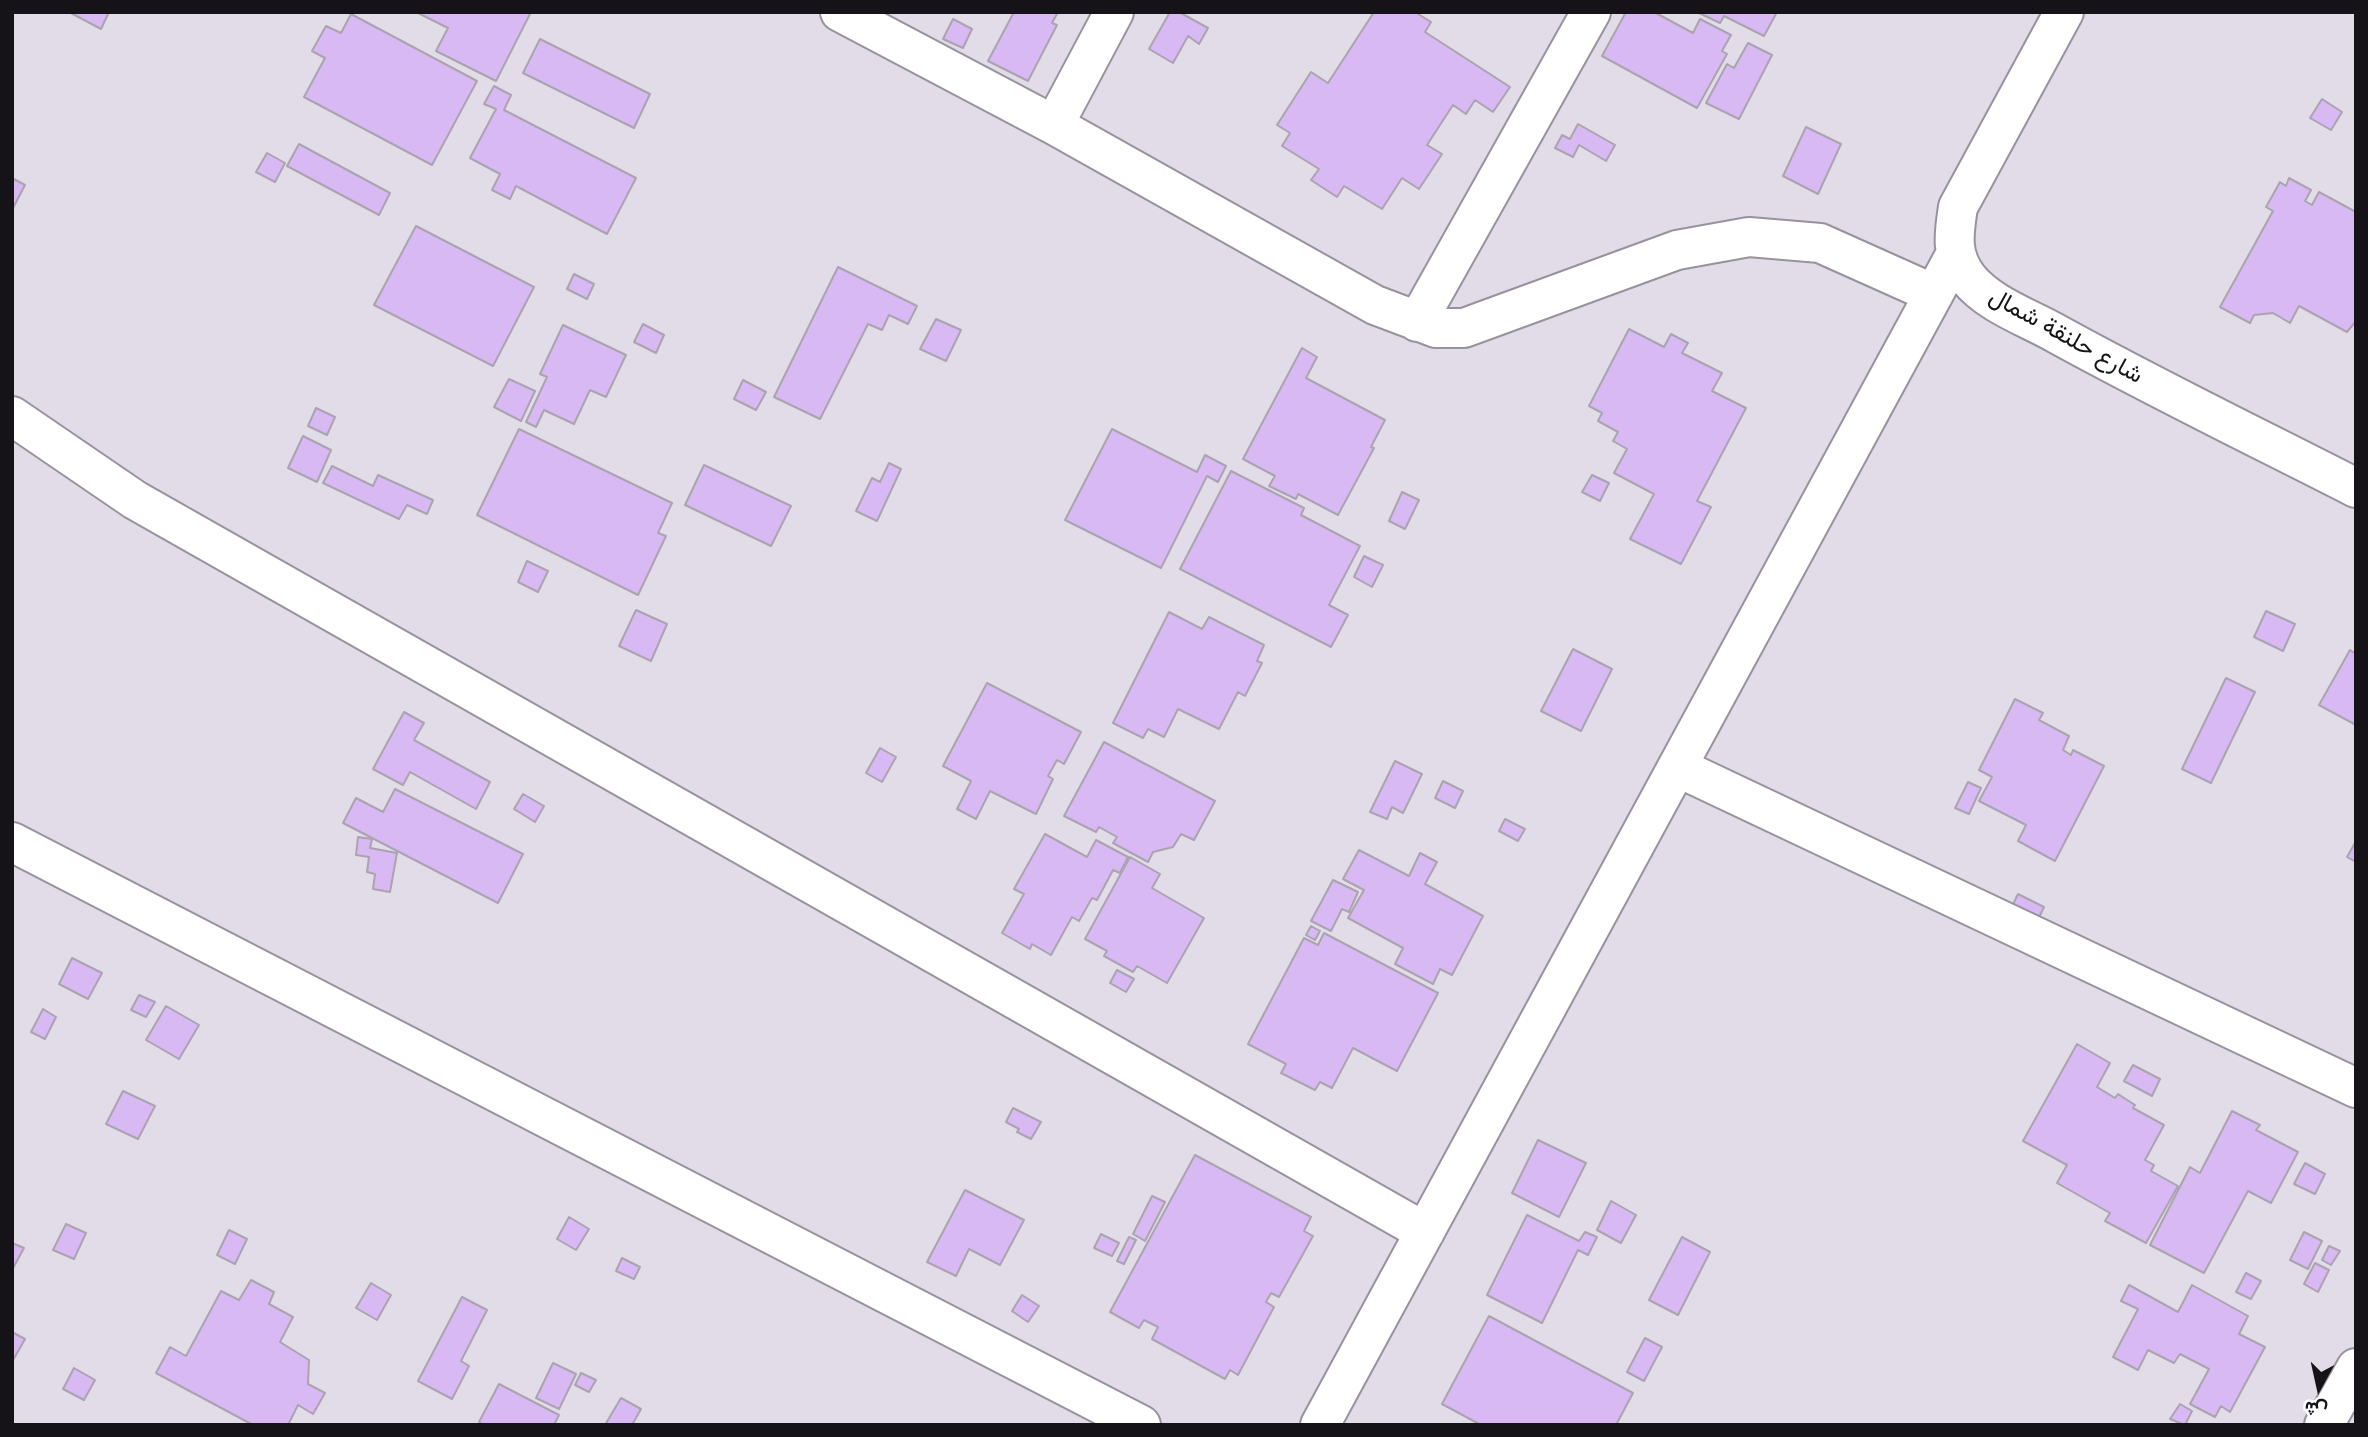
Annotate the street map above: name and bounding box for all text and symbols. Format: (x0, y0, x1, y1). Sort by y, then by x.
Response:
street label: شارع حلنقة شمال (1984, 282, 2148, 390)
north arrow (2284, 1353, 2354, 1423)
text: ش (2303, 1396, 2329, 1422)

